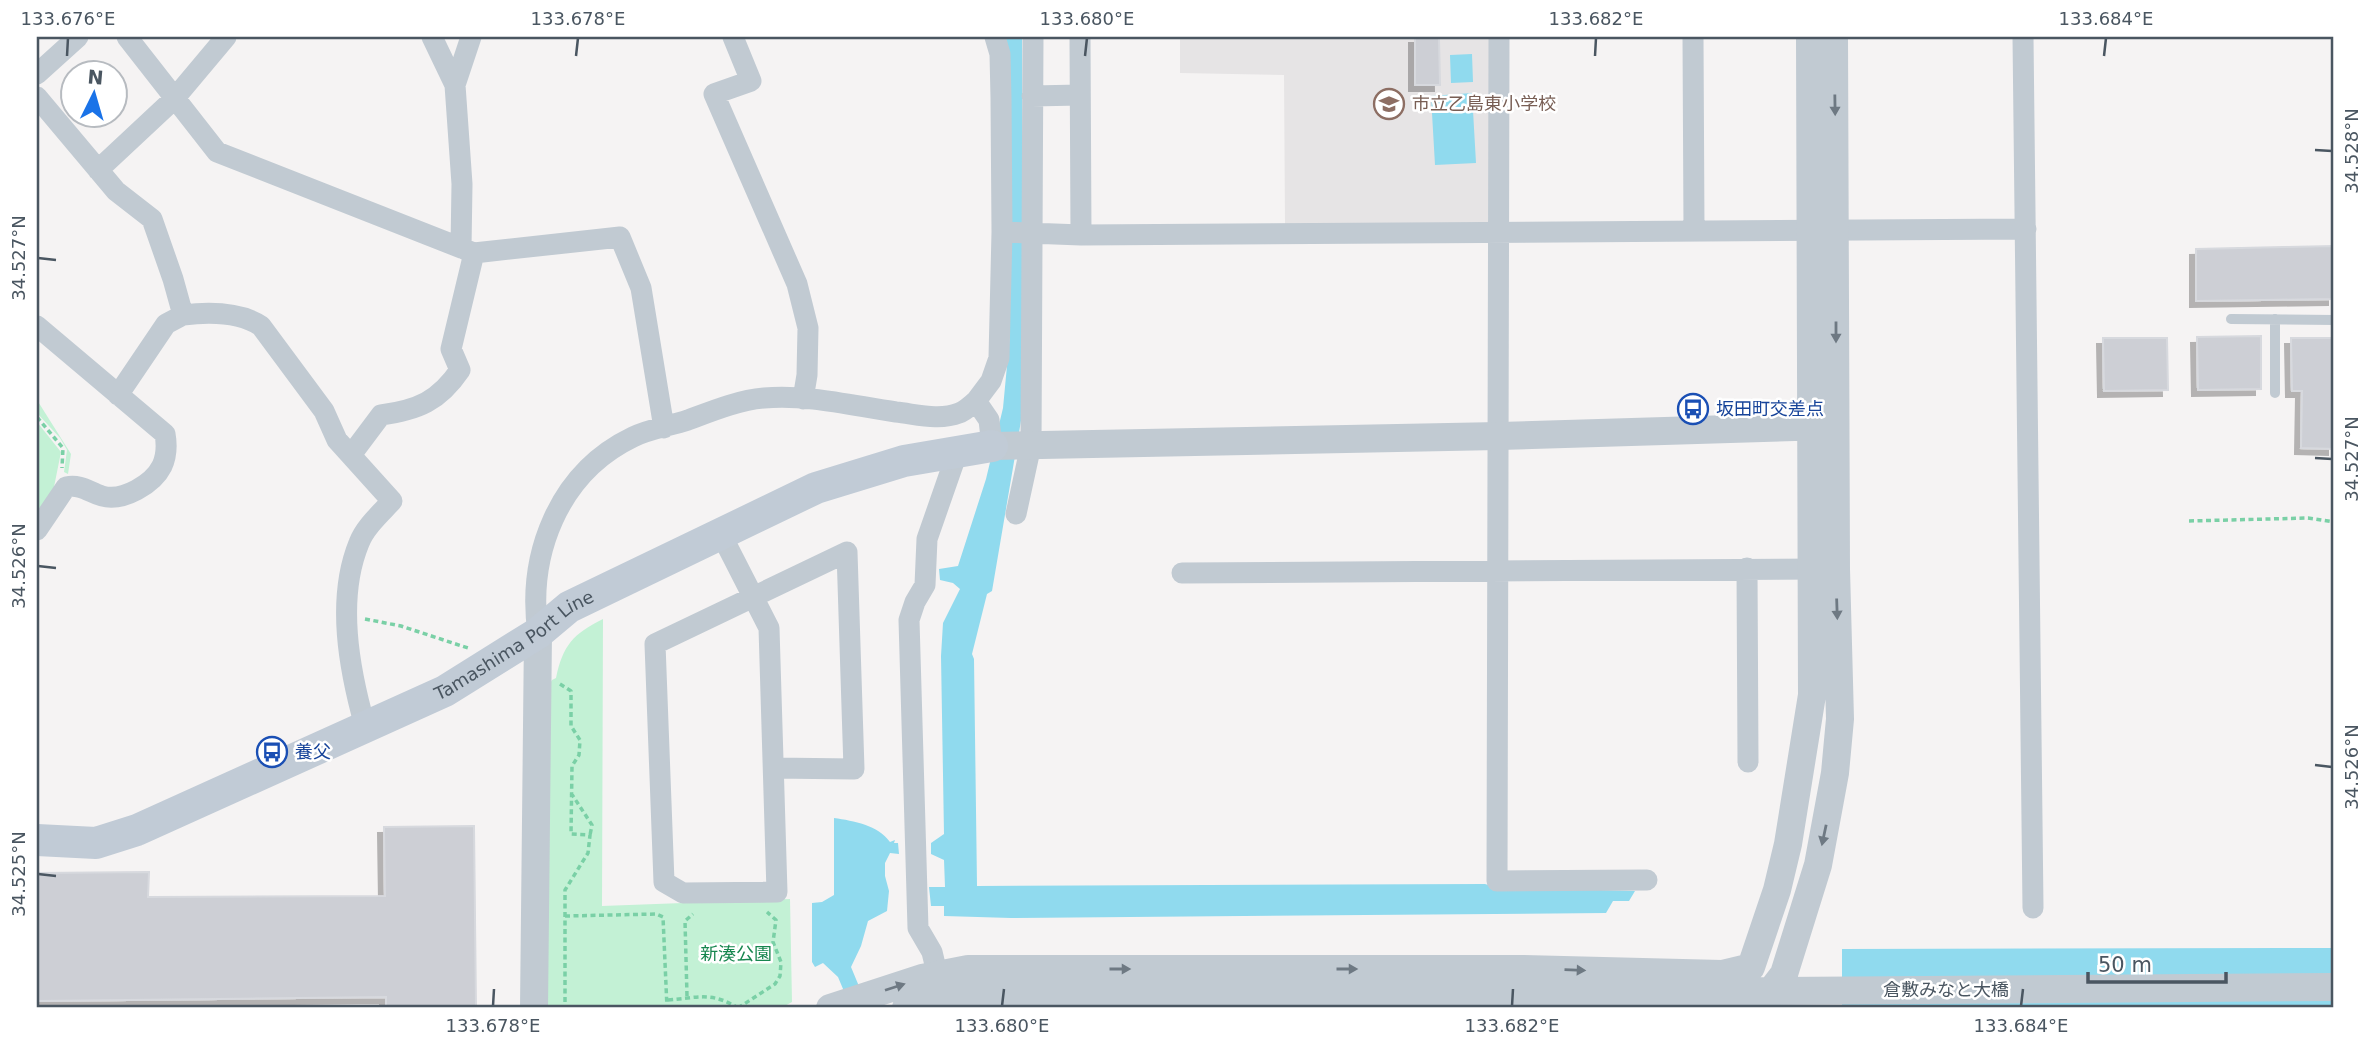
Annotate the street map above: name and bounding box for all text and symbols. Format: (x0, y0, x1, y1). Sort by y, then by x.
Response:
text: 133.676°E (21, 8, 115, 29)
text: 133.678°E (531, 8, 625, 29)
text: 133.680°E (1040, 8, 1134, 29)
text: 133.682°E (1549, 8, 1643, 29)
text: 133.684°E (2059, 8, 2153, 29)
north arrow (60, 60, 130, 130)
text: N (87, 65, 104, 89)
school or university icon: 市立乙島東小学校 (1372, 87, 1406, 121)
place label: 市立乙島東小学校 (1412, 93, 1556, 114)
one-way arrow (1829, 94, 1841, 116)
text: 34.528°N (2341, 108, 2362, 194)
text: 34.527°N (8, 215, 29, 301)
one-way arrow (1830, 322, 1842, 344)
bus stop icon: 坂田町交差点 (1676, 392, 1710, 426)
place label: 坂田町交差点 (1716, 398, 1824, 419)
text: 34.527°N (2341, 416, 2362, 502)
text: 34.526°N (8, 523, 29, 609)
street label: Tamashima Port Line (430, 586, 597, 705)
one-way arrow (1831, 598, 1842, 620)
text: 34.526°N (2341, 724, 2362, 810)
bus stop icon: 養父 (255, 735, 289, 769)
place label: 養父 (295, 741, 331, 762)
one-way arrow (1818, 824, 1829, 846)
text: 34.525°N (8, 831, 29, 917)
scale bar (2088, 940, 2226, 984)
park label: 新湊公園 (700, 943, 772, 964)
text: 50 m (2098, 953, 2152, 977)
one-way arrow (1109, 963, 1131, 975)
one-way arrow (1337, 963, 1359, 975)
one-way arrow (1564, 965, 1586, 976)
street label: 倉敷みなと大橋 (1883, 979, 2009, 1000)
one-way arrow (884, 981, 905, 992)
text: 133.678°E (446, 1015, 540, 1036)
text: 133.680°E (955, 1015, 1049, 1036)
text: 133.682°E (1465, 1015, 1559, 1036)
text: 133.684°E (1974, 1015, 2068, 1036)

